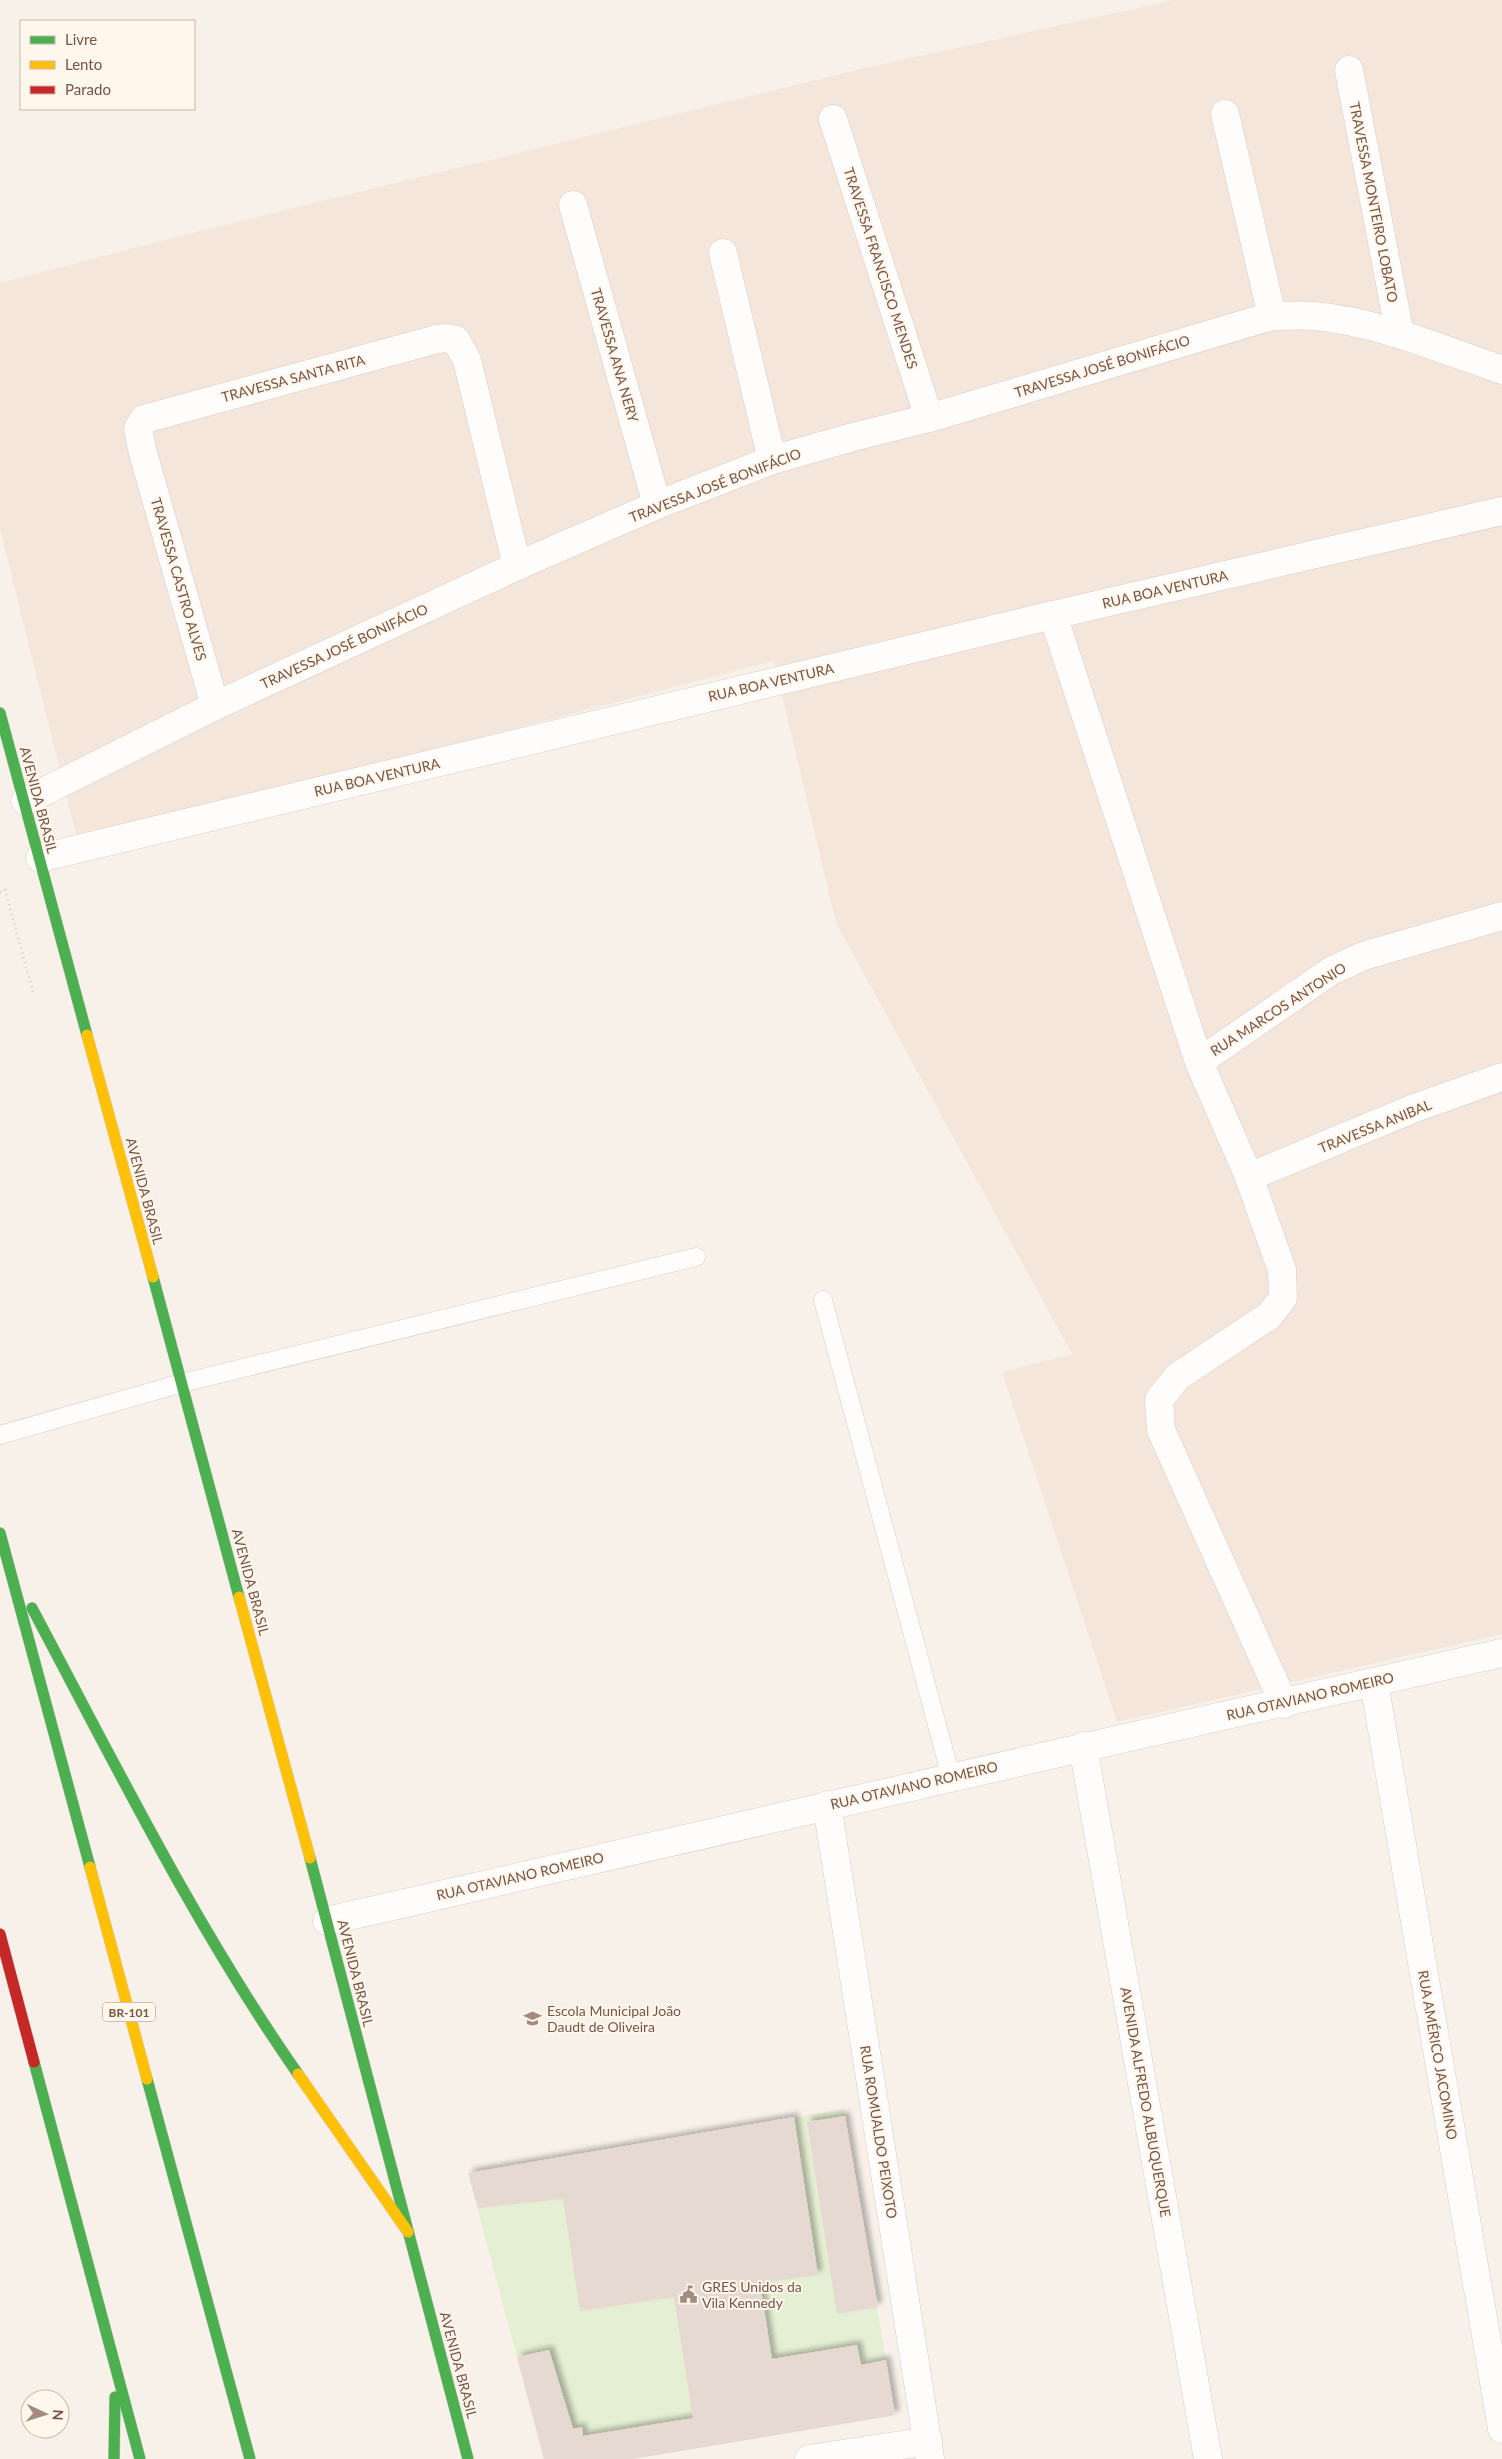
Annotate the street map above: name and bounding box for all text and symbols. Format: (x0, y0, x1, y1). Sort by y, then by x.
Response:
legend (20, 20, 195, 110)
text: Livre (65, 30, 97, 48)
text: Lento (65, 55, 102, 73)
text: Parado (65, 80, 111, 98)
street label: TRAVESSA MONTEIRO LOBATO (1346, 100, 1402, 304)
street label: TRAVESSA FRANCISCO MENDES (840, 165, 922, 371)
street label: TRAVESSA ANA NERY (588, 286, 642, 424)
street label: TRAVESSA JOSÉ BONIFÁCIO (1012, 331, 1192, 401)
street label: TRAVESSA SANTA RITA (219, 351, 367, 405)
street label: TRAVESSA JOSÉ BONIFÁCIO (627, 444, 803, 526)
street label: TRAVESSA CASTRO ALVES (148, 495, 210, 663)
street label: RUA BOA VENTURA (1100, 566, 1230, 612)
street label: TRAVESSA JOSÉ BONIFÁCIO (258, 600, 430, 692)
street label: RUA BOA VENTURA (706, 659, 836, 705)
street label: AVENIDA BRASIL (17, 745, 61, 855)
street label: RUA BOA VENTURA (312, 754, 442, 800)
street label: RUA MARCOS ANTONIO (1207, 959, 1349, 1059)
street label: TRAVESSA ANIBAL (1316, 1096, 1434, 1156)
street label: AVENIDA BRASIL (123, 1136, 167, 1246)
street label: AVENIDA BRASIL (229, 1527, 273, 1637)
street label: RUA OTAVIANO ROMEIRO (1225, 1668, 1395, 1724)
street label: RUA OTAVIANO ROMEIRO (829, 1757, 999, 1813)
street label: RUA OTAVIANO ROMEIRO (435, 1848, 605, 1904)
street label: AVENIDA BRASIL (334, 1918, 378, 2028)
street label: RUA AMÉRICO JACOMINO (1415, 1969, 1461, 2141)
street label: AVENIDA ALFREDO ALBUQUERQUE (1117, 1985, 1175, 2219)
road number: BR-101 (103, 2002, 155, 2021)
place label: Escola Municipal João Daudt de Oliveira (547, 2002, 681, 2035)
school or university icon: Escola Municipal João Daudt de Oliveira (523, 2008, 543, 2028)
street label: RUA ROMUALDO PEIXOTO (857, 2044, 901, 2220)
place label: GRES Unidos da Vila Kennedy (702, 2278, 802, 2311)
public building icon: GRES Unidos da Vila Kennedy (678, 2284, 698, 2304)
street label: AVENIDA BRASIL (437, 2310, 481, 2420)
north arrow (20, 2389, 70, 2439)
text: N (50, 2409, 67, 2421)

